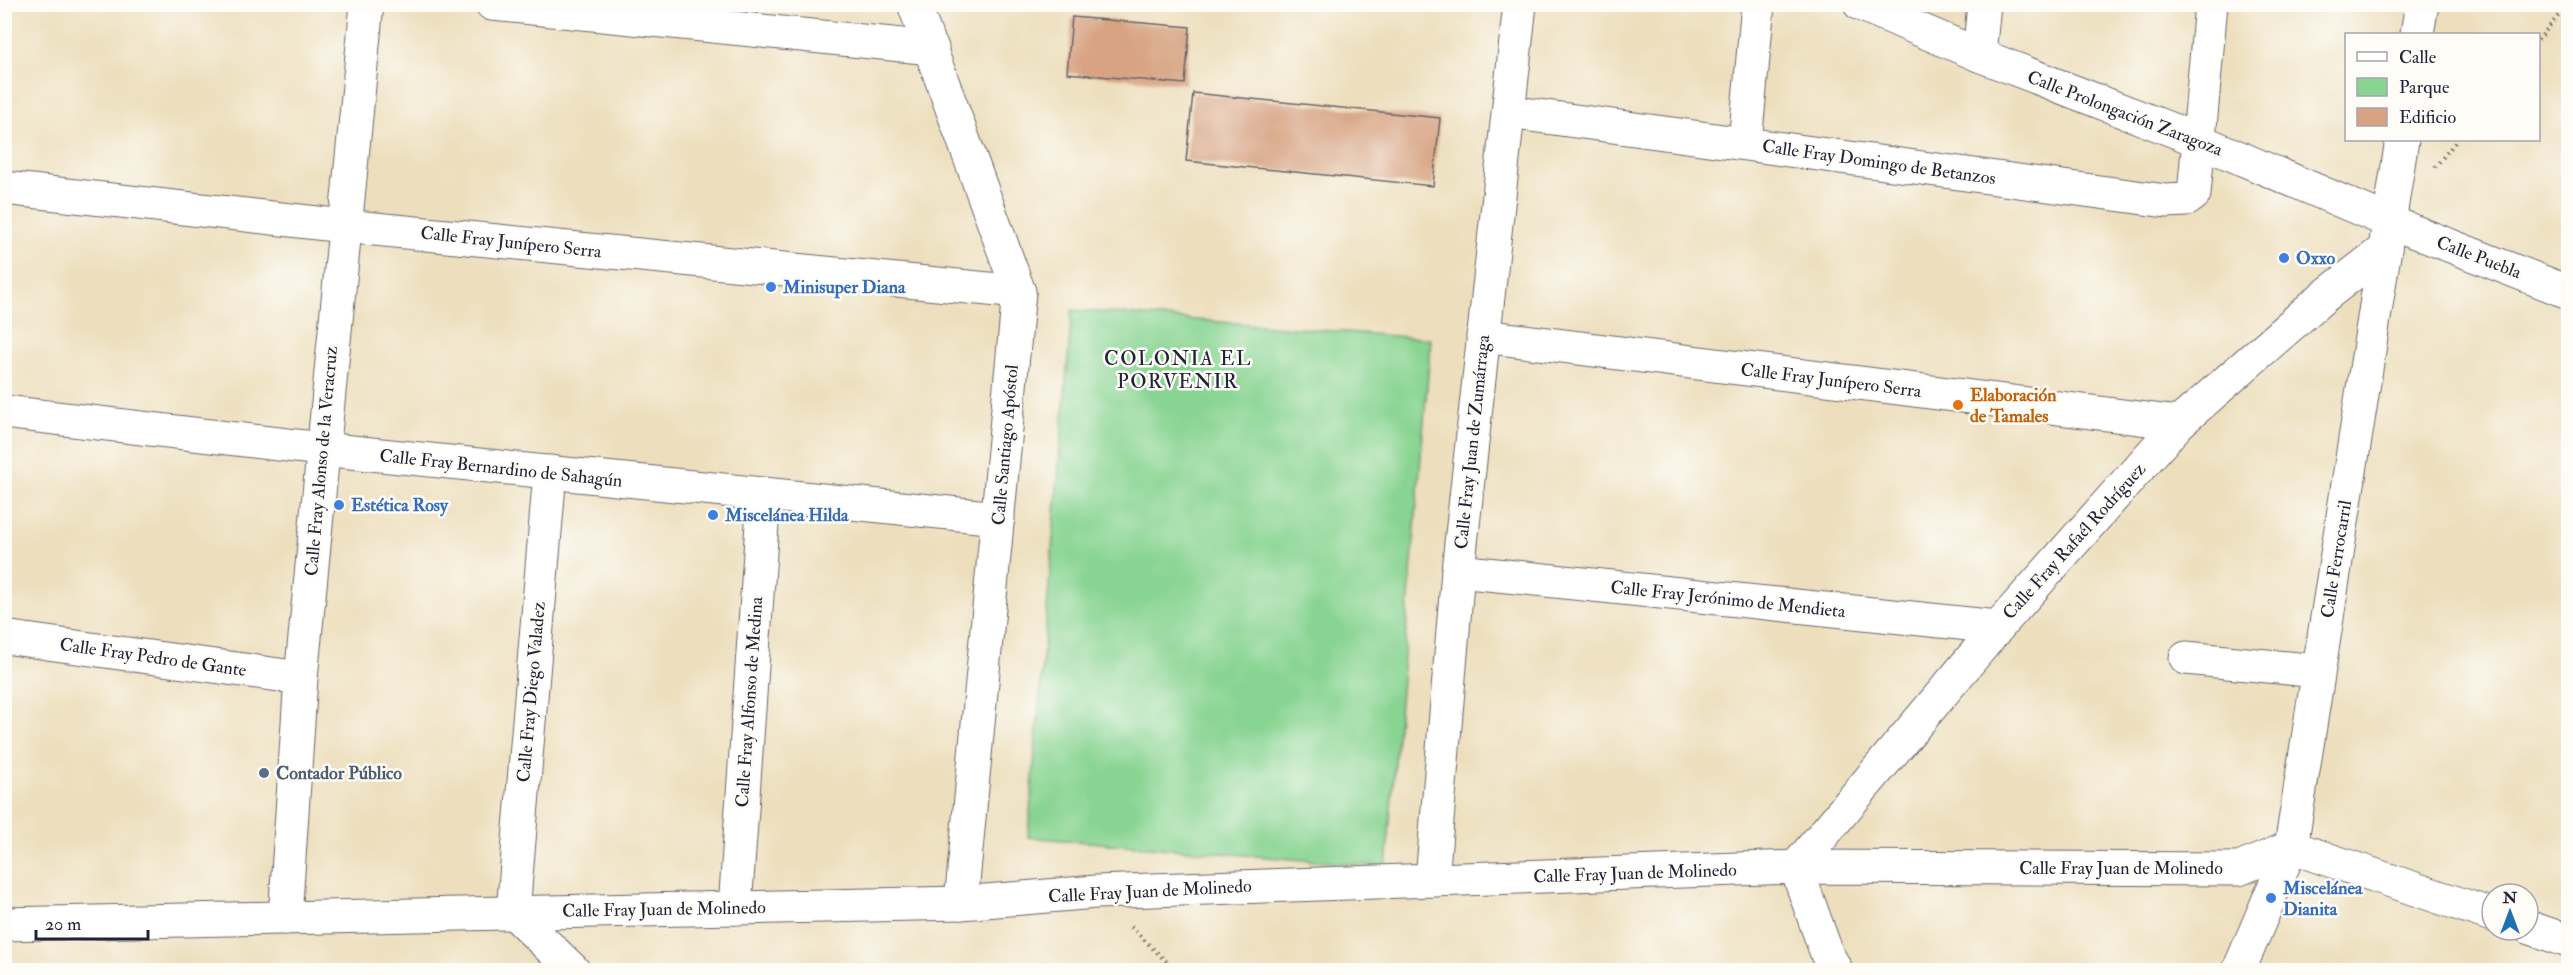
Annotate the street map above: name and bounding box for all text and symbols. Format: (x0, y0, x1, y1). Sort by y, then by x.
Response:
legend (2345, 33, 2540, 141)
text: Calle (2399, 46, 2437, 69)
street label: Calle Prolongación Zaragoza (2024, 66, 2226, 162)
text: Parque (2399, 76, 2450, 99)
text: Edificio (2399, 106, 2456, 129)
street label: Calle Fray Domingo de Betanzos (1761, 135, 1997, 190)
street label: Calle Fray Junípero Serra (419, 222, 603, 263)
street label: Calle Puebla (2433, 231, 2525, 284)
place label: Oxxo (2296, 247, 2335, 270)
marker: Oxxo (2277, 251, 2291, 265)
place label: Minisuper Diana (782, 276, 906, 299)
marker: Minisuper Diana (764, 280, 778, 294)
street label: Calle Fray Juan de Zumárraga (1450, 333, 1495, 550)
street label: Calle Fray Alonso de la Veracruz (300, 345, 343, 577)
district label: COLONIA EL PORVENIR (1104, 346, 1252, 394)
street label: Calle Fray Junípero Serra (1739, 358, 1923, 403)
street label: Calle Santiago Apóstol (987, 363, 1024, 526)
place label: Elaboración de Tamales (1970, 384, 2057, 428)
marker: Elaboración de Tamales (1951, 398, 1965, 412)
street label: Calle Fray Bernardino de Sahagún (378, 444, 624, 493)
street label: Calle Fray Rafaél Rodríguez (1998, 458, 2151, 625)
place label: Estética Rosy (351, 494, 449, 517)
marker: Estética Rosy (332, 498, 346, 512)
street label: Calle Ferrocarril (2316, 498, 2357, 620)
place label: Miscelánea Hilda (724, 504, 849, 527)
marker: Miscelánea Hilda (706, 508, 720, 522)
street label: Calle Fray Jerónimo de Mendieta (1609, 576, 1847, 623)
street label: Calle Fray Alfonso de Medina (731, 595, 768, 808)
street label: Calle Fray Diego Valadez (512, 600, 551, 783)
street label: Calle Fray Pedro de Gante (58, 633, 248, 682)
place label: Contador Público (276, 762, 402, 785)
marker: Contador Público (257, 766, 271, 780)
street label: Calle Fray Juan de Molinedo (2019, 857, 2223, 880)
street label: Calle Fray Juan de Molinedo (1533, 858, 1738, 889)
street label: Calle Fray Juan de Molinedo (1048, 875, 1253, 908)
place label: Miscelánea Dianita (2282, 877, 2363, 921)
north arrow (2480, 882, 2540, 942)
text: N (2502, 888, 2518, 908)
marker: Miscelánea Dianita (2264, 891, 2278, 905)
street label: Calle Fray Juan de Molinedo (562, 896, 766, 923)
scale bar (36, 903, 148, 941)
text: 20 m (45, 913, 81, 936)

